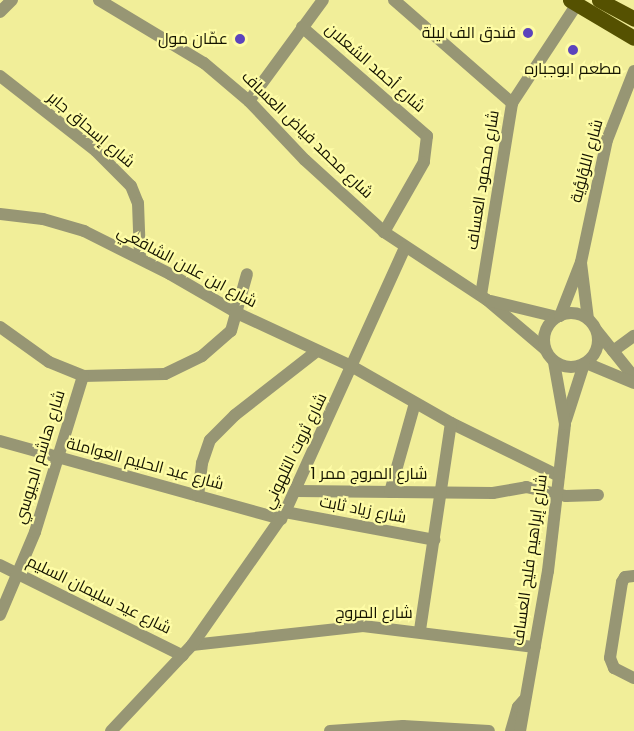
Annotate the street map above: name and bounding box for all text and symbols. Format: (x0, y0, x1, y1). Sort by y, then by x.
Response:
street label: شارع أحمد الشعلان (321, 19, 429, 117)
place label: فندق الف ليلة (422, 23, 516, 43)
marker: فندق الف ليلة (521, 26, 535, 40)
place label: عمّان مول (158, 29, 228, 49)
marker: عمّان مول (233, 32, 247, 46)
marker: مطعم ابوجباره (566, 43, 580, 57)
place label: مطعم ابوجباره (525, 59, 621, 79)
street label: شارع محمد فياض العساف (237, 67, 377, 203)
street label: شارع إسحاق جابر (43, 88, 139, 172)
street label: شارع محمود العساف (462, 109, 504, 251)
street label: شارع اللؤلؤية (567, 117, 607, 205)
street label: شارع ابن علان الشافعي (114, 222, 260, 312)
street label: شارع هاشم الجيوسي (11, 388, 69, 526)
street label: شارع ثروت التلهوني (259, 390, 331, 512)
street label: شارع عبد الحليم العواملة (64, 434, 226, 494)
street label: شارع المروج ممر 1 (310, 464, 428, 484)
street label: شارع إبراهيم فليح العساف (508, 473, 552, 647)
street label: شارع زياد ثابت (318, 492, 408, 528)
street label: شارع عيد سليمان السليم (24, 552, 174, 638)
street label: شارع المروج (335, 603, 413, 623)

